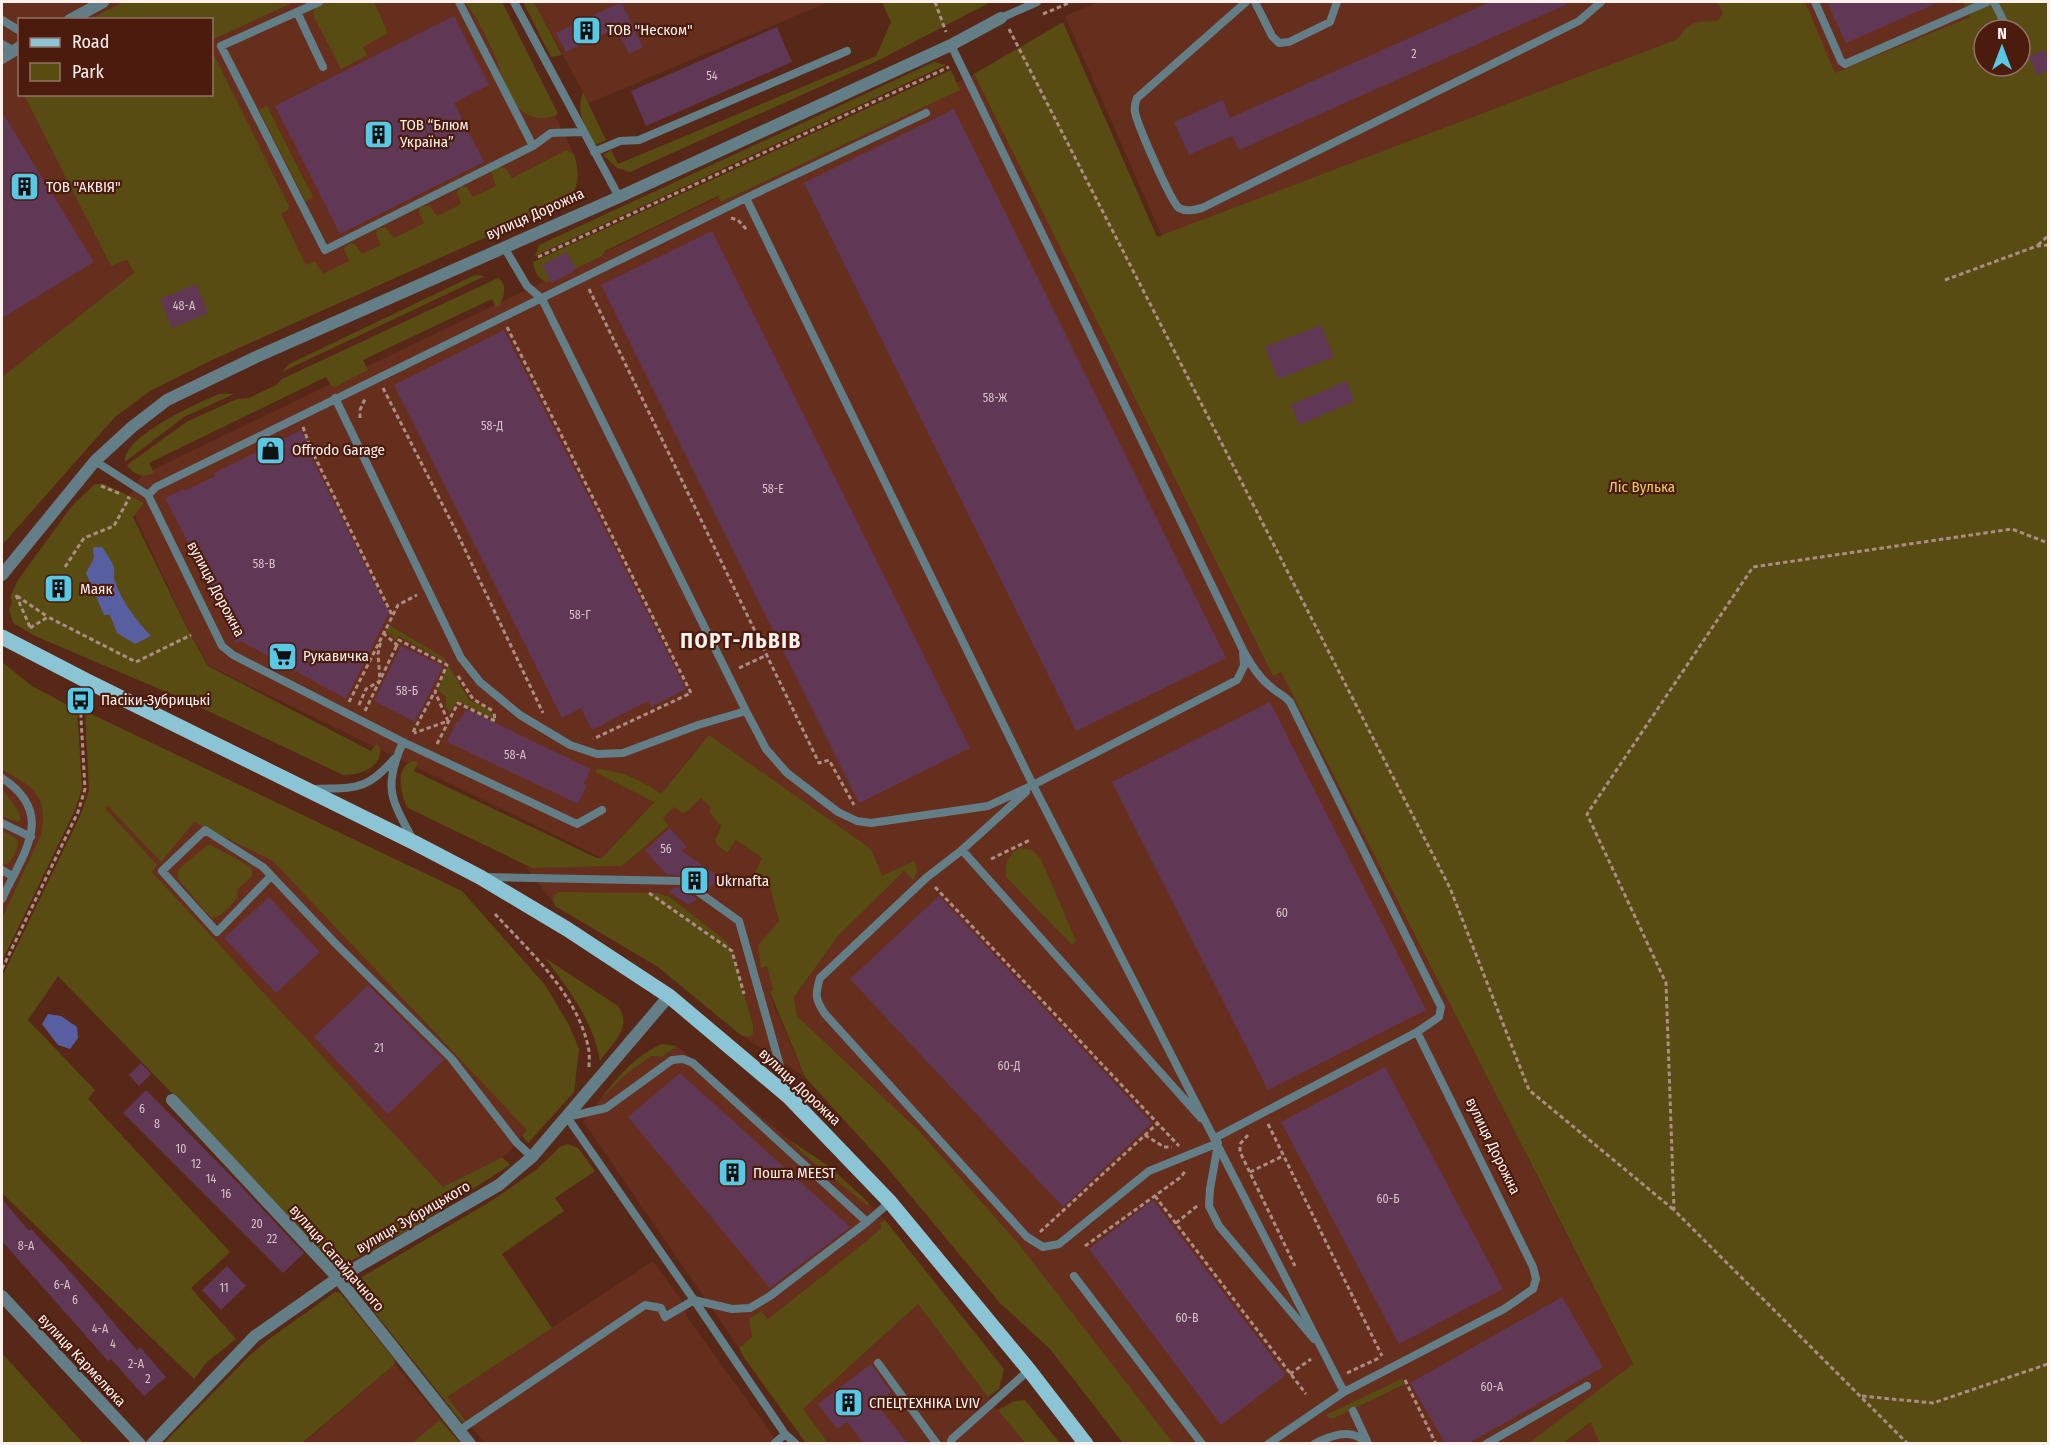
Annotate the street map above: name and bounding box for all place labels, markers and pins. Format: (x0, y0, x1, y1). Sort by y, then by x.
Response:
building icon: ТОВ "Неском" (570, 14, 602, 46)
place label: ТОВ "Неском" (607, 21, 693, 39)
place label: ТОВ “Блюм Україна” (399, 116, 469, 151)
building icon: ТОВ “Блюм Україна” (363, 118, 395, 150)
building icon: ТОВ "АКВІЯ" (9, 171, 41, 203)
place label: ТОВ "АКВІЯ" (46, 178, 121, 196)
shop icon: Offrodo Garage (255, 434, 287, 466)
place label: Offrodo Garage (292, 441, 385, 459)
building icon: Маяк (43, 573, 75, 605)
place label: Маяк (80, 580, 113, 598)
supermarket icon: Рукавичка (266, 640, 298, 672)
place label: Рукавичка (303, 647, 369, 665)
bus stop icon: Пасіки-Зубрицькі (64, 684, 96, 716)
place label: Пасіки-Зубрицькі (101, 691, 210, 709)
building icon: Ukrnafta (679, 865, 711, 897)
place label: Ukrnafta (716, 872, 769, 890)
building icon: Пошта MEEST (716, 1157, 748, 1189)
place label: Пошта MEEST (753, 1164, 836, 1182)
building icon: СПЕЦТЕХНІКА LVIV (832, 1387, 864, 1419)
place label: СПЕЦТЕХНІКА LVIV (869, 1394, 980, 1412)

